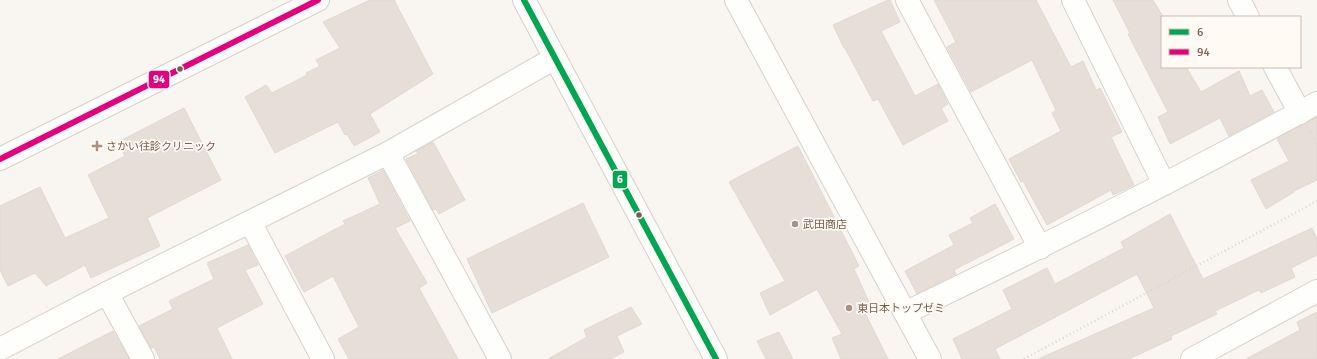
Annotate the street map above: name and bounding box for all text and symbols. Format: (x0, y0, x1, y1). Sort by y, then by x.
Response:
legend (1161, 16, 1301, 68)
text: 6 (1197, 25, 1203, 40)
text: 94 (1197, 45, 1210, 60)
unlabelled marker (175, 64, 185, 74)
line badge: 94 (148, 70, 170, 89)
text: 94 (153, 73, 165, 86)
marker: さかい往診クリニック (91, 140, 103, 152)
place label: さかい往診クリニック (106, 140, 216, 153)
line badge: 6 (612, 170, 628, 189)
text: 6 (617, 173, 623, 186)
unlabelled marker (634, 210, 644, 220)
place label: 武田商店 (803, 218, 847, 231)
marker: 武田商店 (790, 219, 800, 229)
place label: 東日本トップゼミ (857, 302, 945, 315)
marker: 東日本トップゼミ (844, 303, 854, 313)

